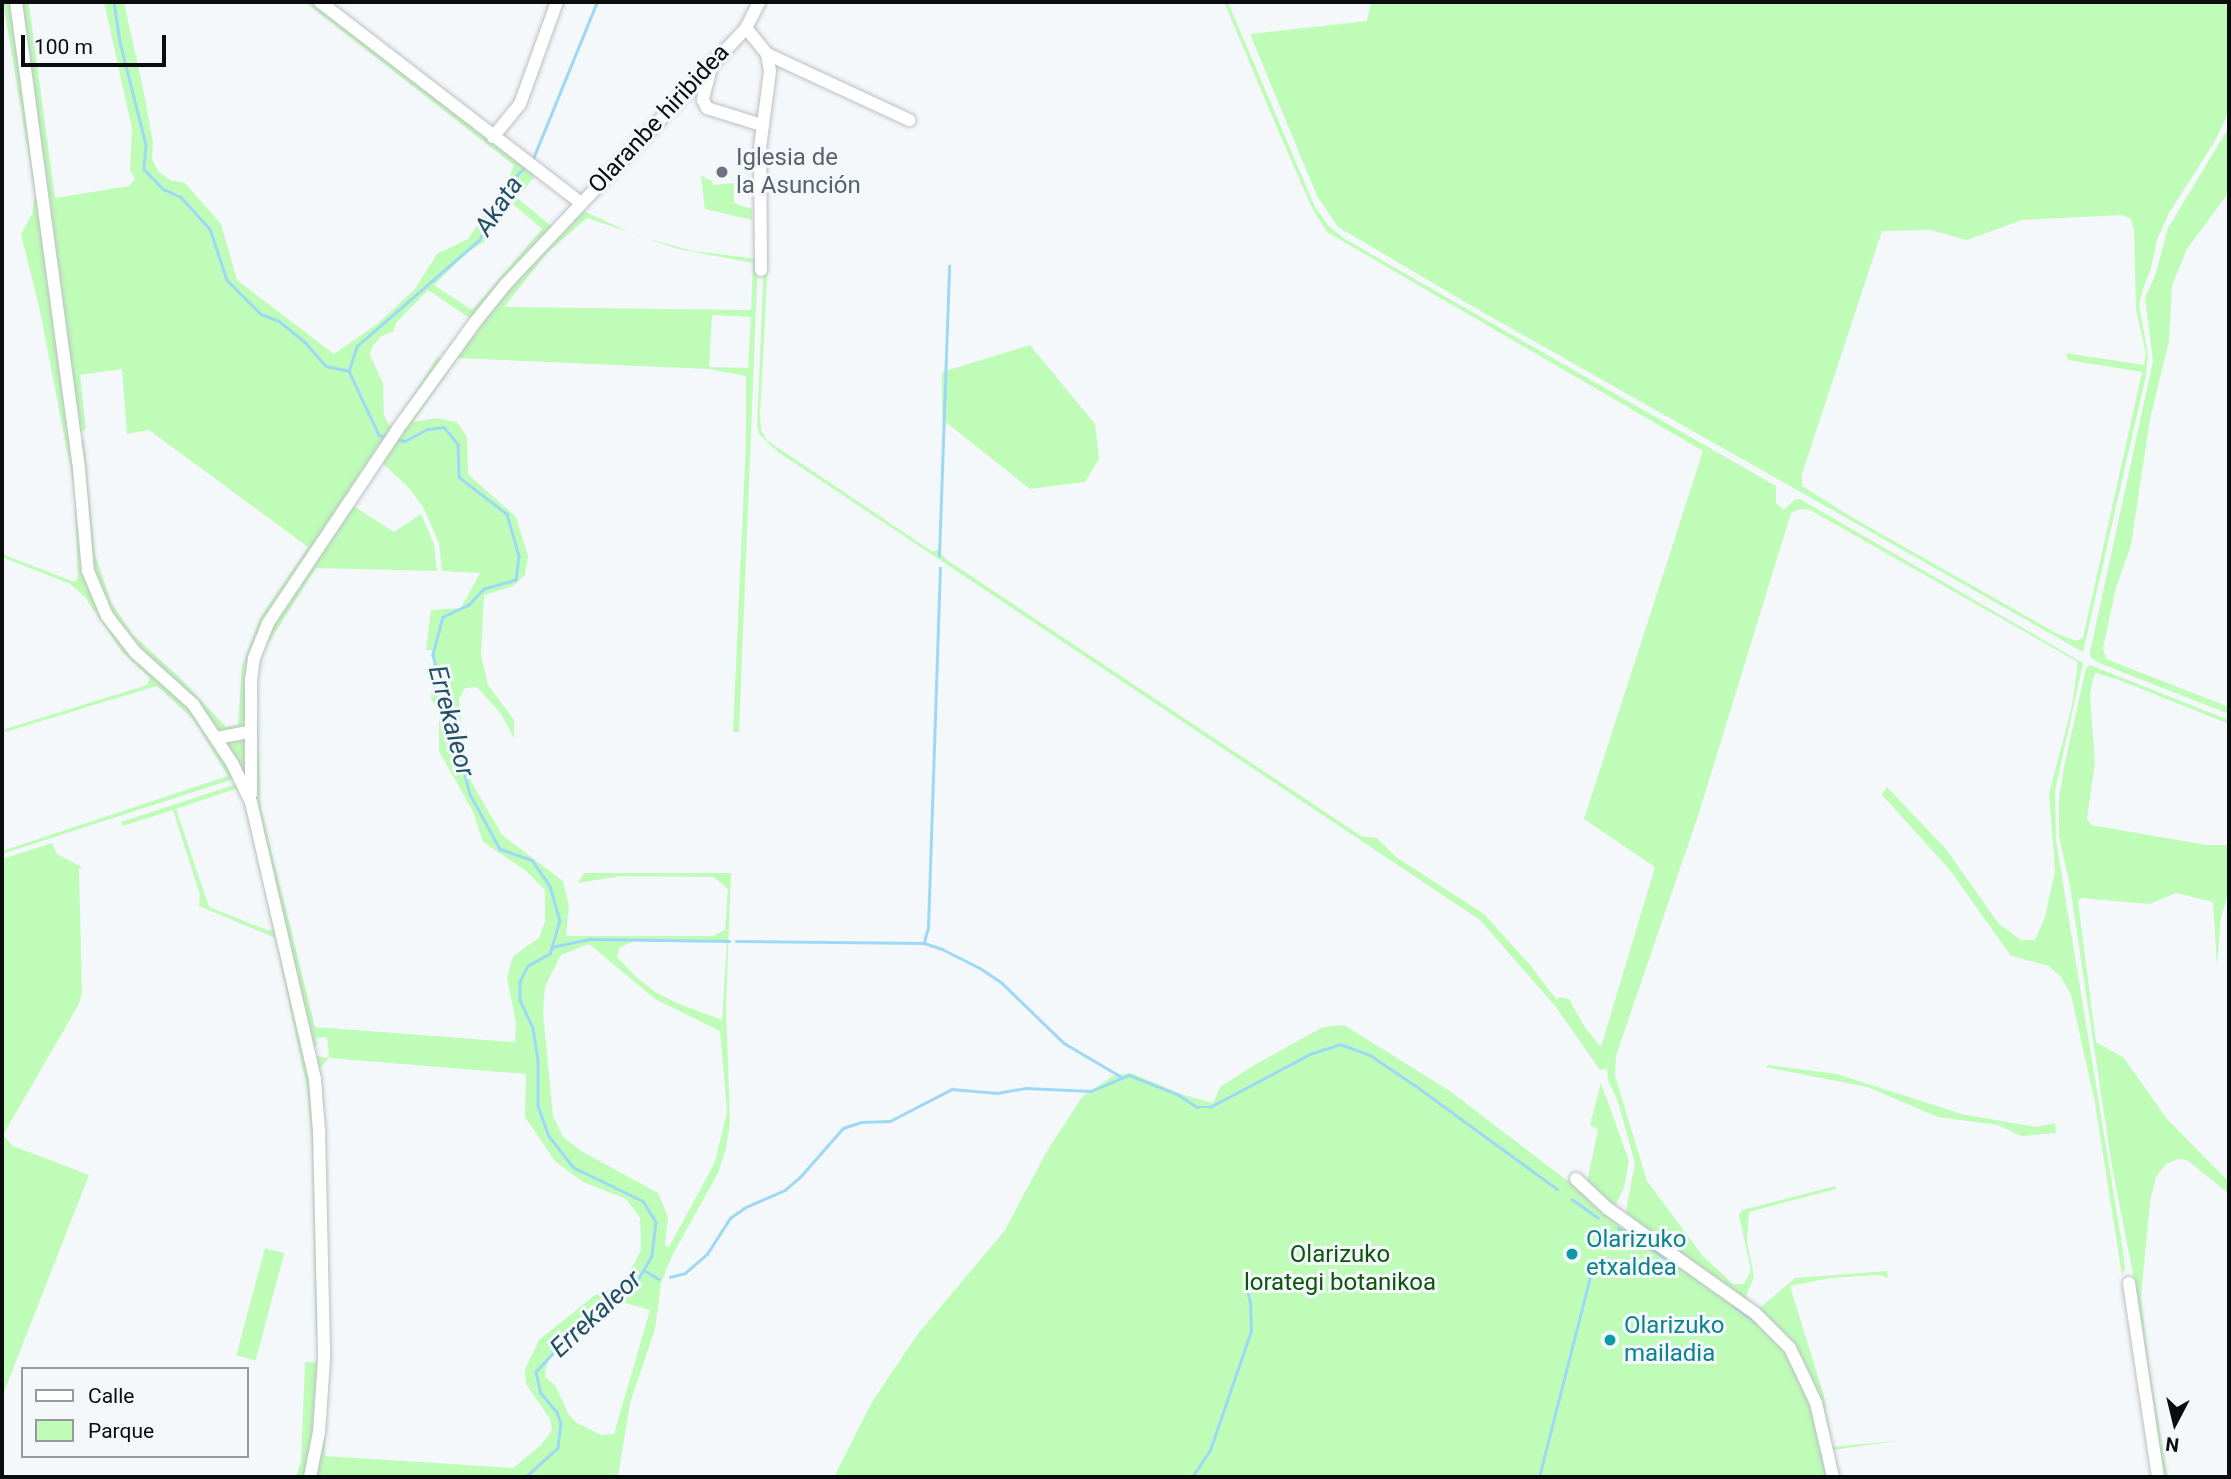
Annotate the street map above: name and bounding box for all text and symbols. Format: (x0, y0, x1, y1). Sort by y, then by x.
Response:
scale bar (24, 21, 170, 65)
text: 100 m (34, 35, 93, 59)
street label: Olaranbe hiribidea (583, 39, 735, 199)
place label: Iglesia de la Asunción (736, 144, 861, 200)
marker: Iglesia de la Asunción (714, 164, 730, 180)
water label: Akata (468, 170, 530, 242)
water label: Errekaleor (421, 662, 481, 780)
place label: Olarizuko etxaldea (1586, 1226, 1686, 1282)
park label: Olarizuko lorategi botanikoa (1244, 1241, 1436, 1297)
marker: Olarizuko etxaldea (1564, 1246, 1580, 1262)
water label: Errekaleor (544, 1264, 648, 1364)
place label: Olarizuko mailadia (1624, 1312, 1724, 1368)
marker: Olarizuko mailadia (1602, 1332, 1618, 1348)
legend (21, 1367, 248, 1458)
text: Calle (88, 1384, 134, 1408)
north arrow (2140, 1388, 2210, 1458)
text: Parque (88, 1419, 154, 1443)
text: N (2164, 1432, 2180, 1457)

